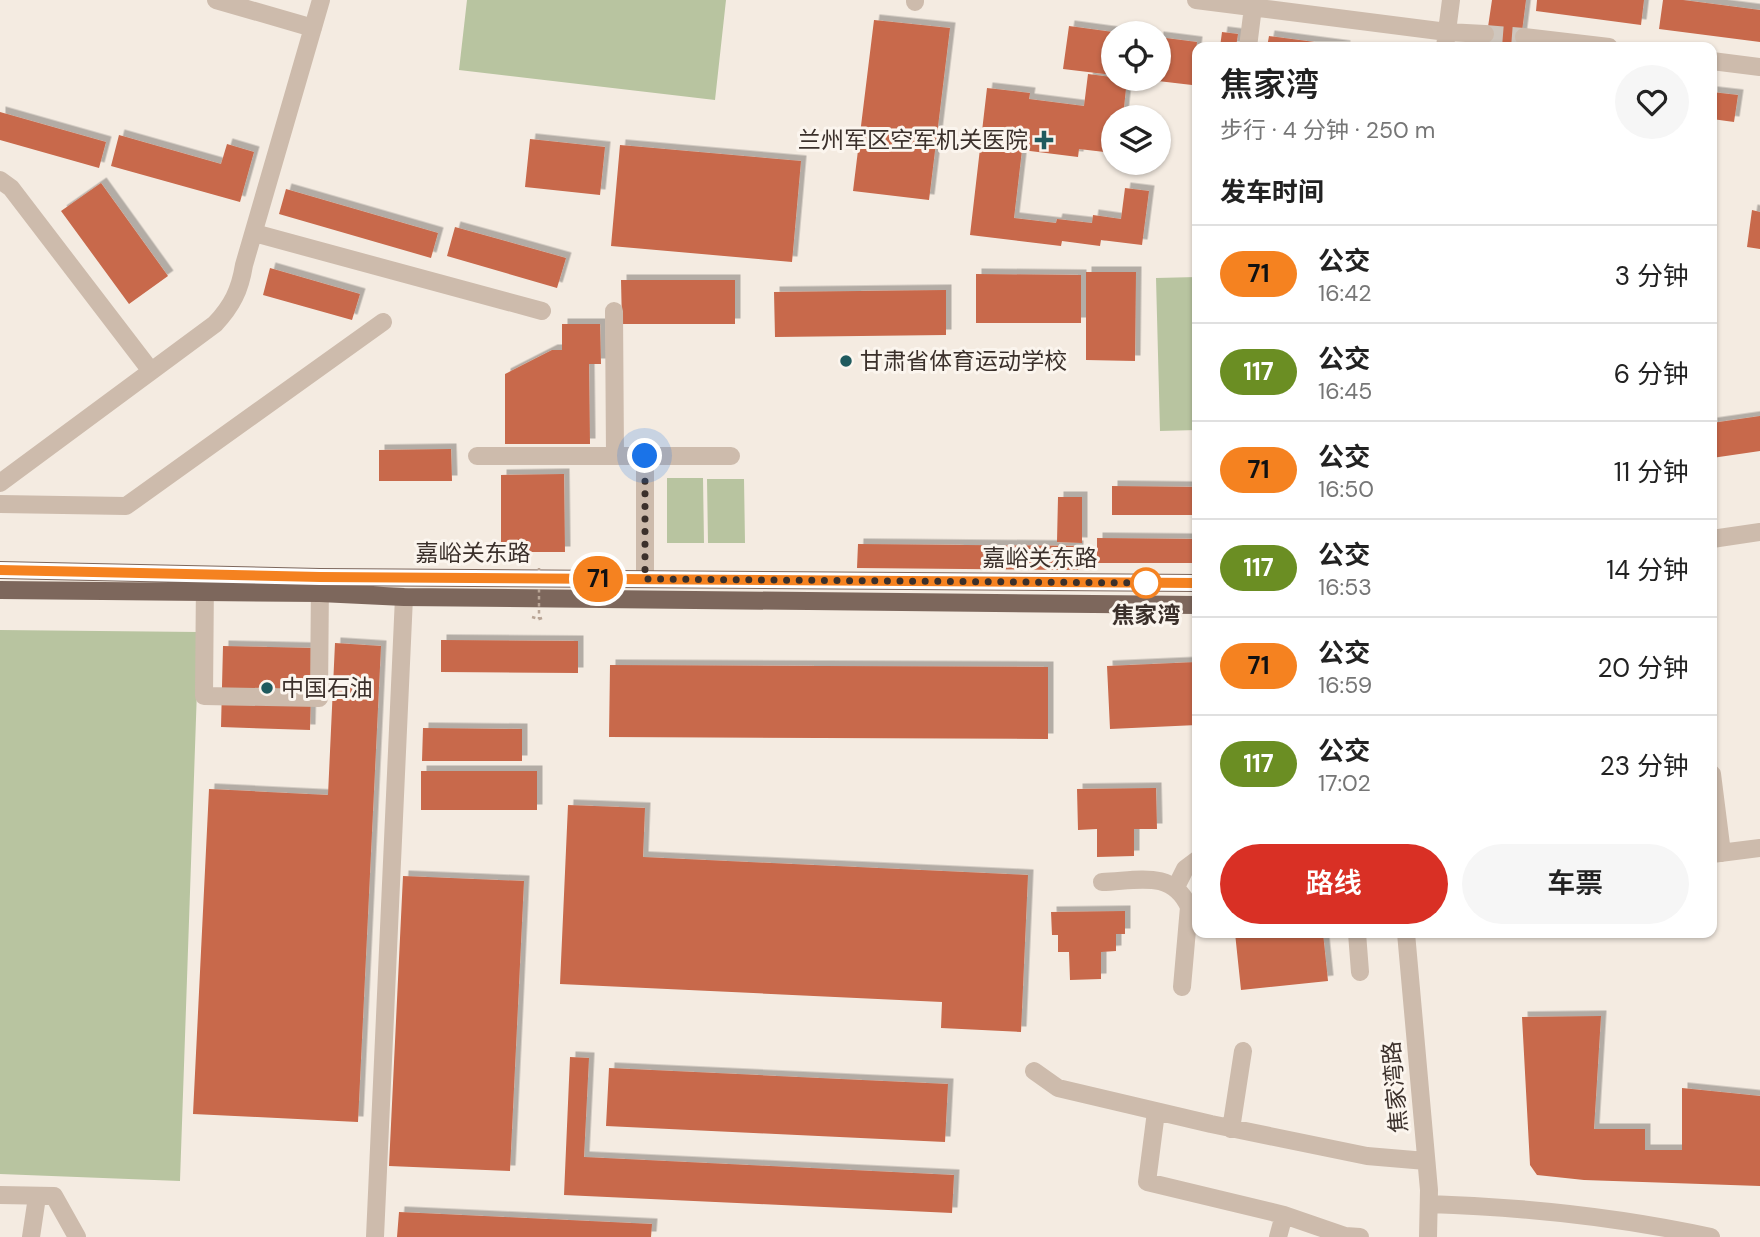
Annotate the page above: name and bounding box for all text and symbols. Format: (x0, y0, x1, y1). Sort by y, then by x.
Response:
map controls (1101, 21, 1171, 175)
button: locate (1101, 21, 1171, 91)
text: 焦家湾 (1220, 63, 1319, 106)
button: heart (1615, 65, 1689, 139)
button: layers (1101, 105, 1171, 175)
text: 步行 · 4 分钟 · 250 m (1220, 115, 1435, 145)
place label: 兰州军区空军机关医院 (798, 125, 1028, 155)
marker: 兰州军区空军机关医院 (1034, 130, 1054, 150)
text: 发车时间 (1220, 175, 1324, 209)
text: 公交 (1318, 244, 1370, 278)
text: 71 (1247, 258, 1270, 289)
text: 3 分钟 (1615, 259, 1689, 293)
text: 16:42 (1318, 278, 1371, 308)
text: 公交 (1318, 342, 1370, 376)
place label: 甘肃省体育运动学校 (860, 346, 1067, 376)
marker: 甘肃省体育运动学校 (838, 353, 854, 369)
text: 117 (1243, 356, 1274, 387)
text: 6 分钟 (1614, 357, 1689, 391)
text: 16:45 (1318, 376, 1372, 406)
your location (627, 438, 662, 473)
text: 公交 (1318, 440, 1370, 474)
text: 71 (1247, 454, 1270, 485)
text: 11 分钟 (1614, 455, 1689, 489)
text: 16:50 (1318, 474, 1374, 504)
street label: 嘉峪关东路 (416, 538, 531, 568)
text: 公交 (1318, 538, 1370, 572)
street label: 嘉峪关东路 (983, 543, 1098, 573)
text: 117 (1243, 552, 1274, 583)
text: 14 分钟 (1606, 553, 1689, 587)
line badge: 71 (566, 556, 630, 602)
text: 71 (587, 563, 609, 594)
marker: 焦家湾 (1131, 568, 1161, 598)
text: 16:53 (1318, 572, 1372, 602)
place label: 焦家湾 (1112, 600, 1181, 630)
text: 公交 (1318, 636, 1370, 670)
text: 71 (1247, 650, 1270, 681)
text: 20 分钟 (1598, 651, 1689, 685)
text: 16:59 (1318, 670, 1372, 700)
place label: 中国石油 (281, 673, 373, 703)
marker: 中国石油 (259, 680, 275, 696)
text: 公交 (1318, 734, 1370, 768)
text: 117 (1243, 748, 1274, 779)
text: 23 分钟 (1600, 749, 1689, 783)
text: 17:02 (1318, 768, 1371, 798)
button: 路线 (1220, 844, 1448, 924)
button: 车票 (1462, 844, 1689, 924)
street label: 焦家湾路 (1376, 1040, 1414, 1134)

